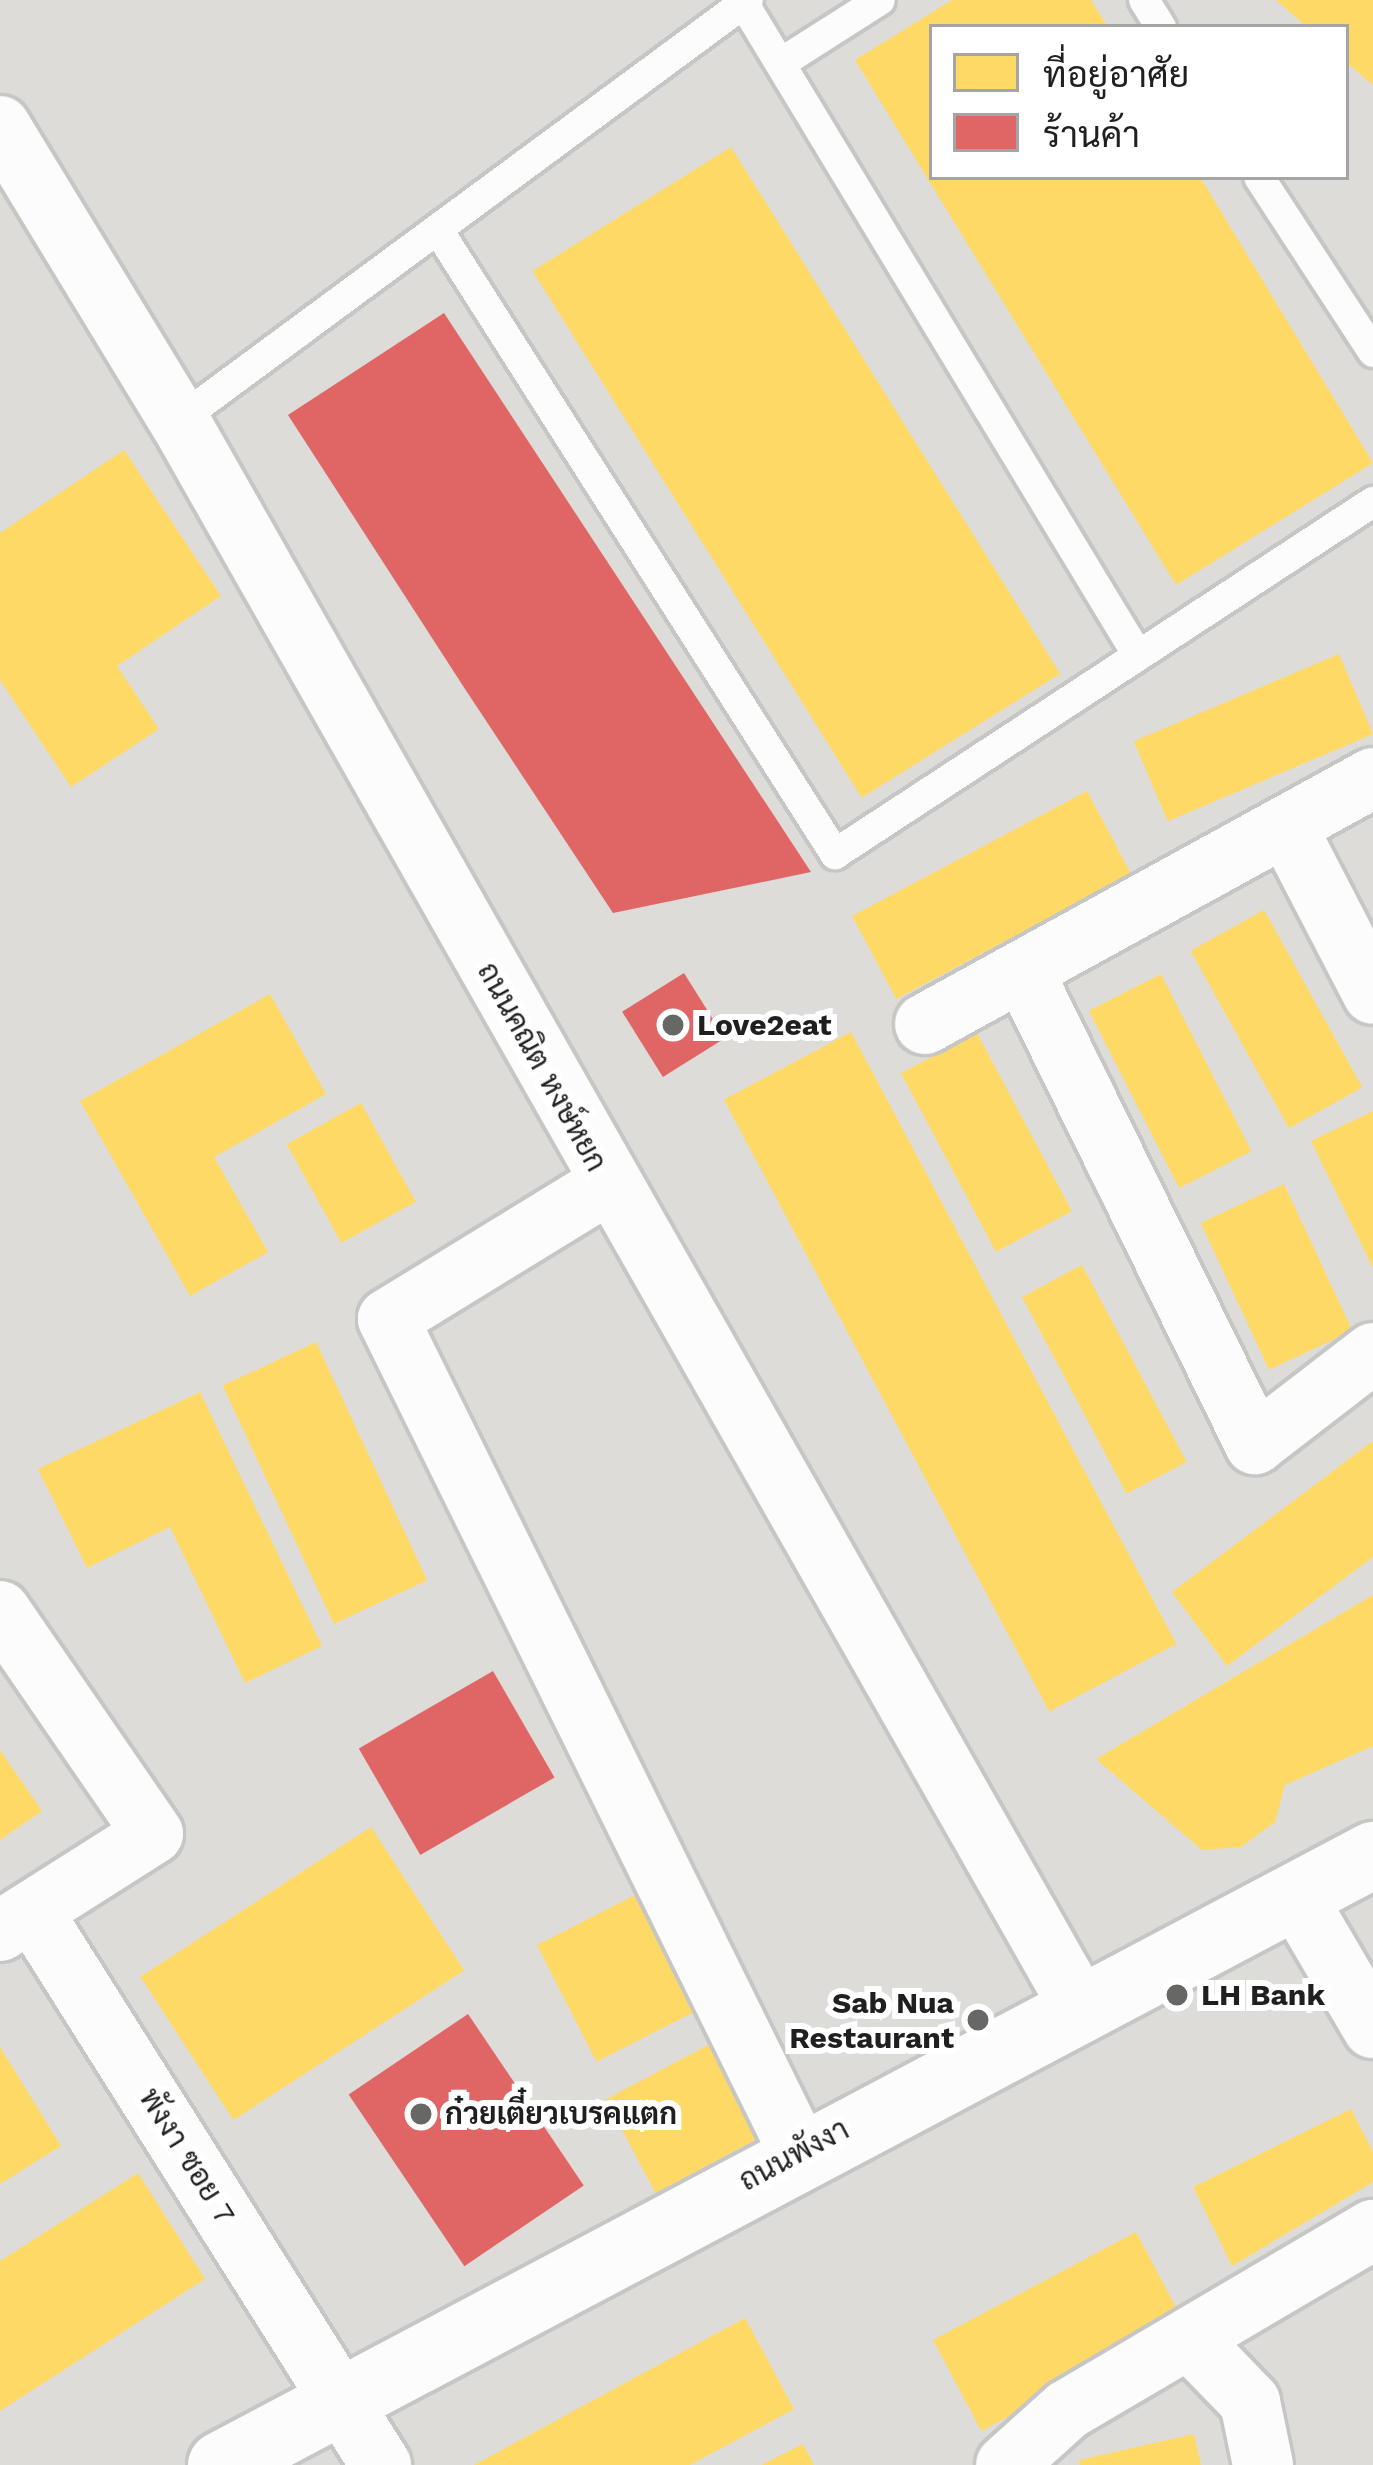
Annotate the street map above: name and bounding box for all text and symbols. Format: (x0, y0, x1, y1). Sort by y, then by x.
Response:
legend (929, 24, 1349, 180)
text: ที่อยู่อาศัย (1043, 54, 1189, 96)
text: ร้านค้า (1043, 114, 1140, 156)
street label: ถนนคณิต หงษ์หยก (470, 956, 614, 1178)
place label: Love2eat (697, 1007, 832, 1043)
marker: Love2eat (660, 1012, 686, 1038)
place label: LH Bank (1201, 1977, 1325, 2013)
marker: LH Bank (1164, 1982, 1190, 2008)
place label: Sab Nua Restaurant (789, 1985, 954, 2056)
marker: Sab Nua Restaurant (965, 2007, 991, 2033)
street label: พังงา ซอย 7 (131, 2081, 243, 2231)
place label: ก๋วยเตี๋ยวเบรคแตก (445, 2096, 677, 2132)
marker: ก๋วยเตี๋ยวเบรคแตก (408, 2101, 434, 2127)
street label: ถนนพังงา (733, 2111, 855, 2199)

